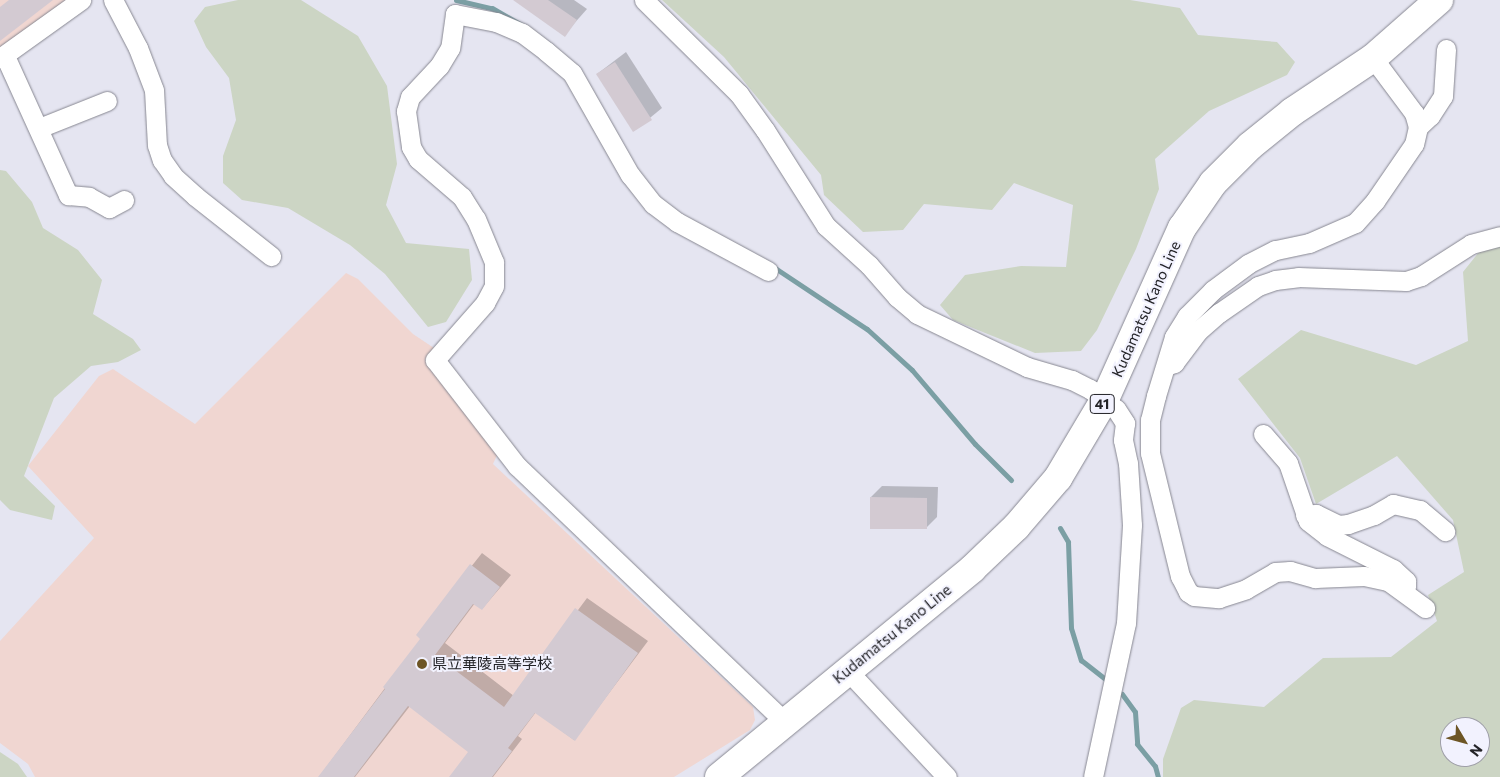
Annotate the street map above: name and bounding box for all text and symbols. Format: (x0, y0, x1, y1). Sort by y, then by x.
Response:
street label: Kudamatsu Kano Line (1108, 238, 1184, 380)
road number: 41 (1090, 392, 1114, 416)
street label: Kudamatsu Kano Line (829, 581, 955, 687)
place label: 県立華陵高等学校 (432, 655, 552, 673)
marker: 県立華陵高等学校 (416, 658, 428, 670)
north arrow (1440, 717, 1490, 767)
text: N (1467, 741, 1487, 760)

